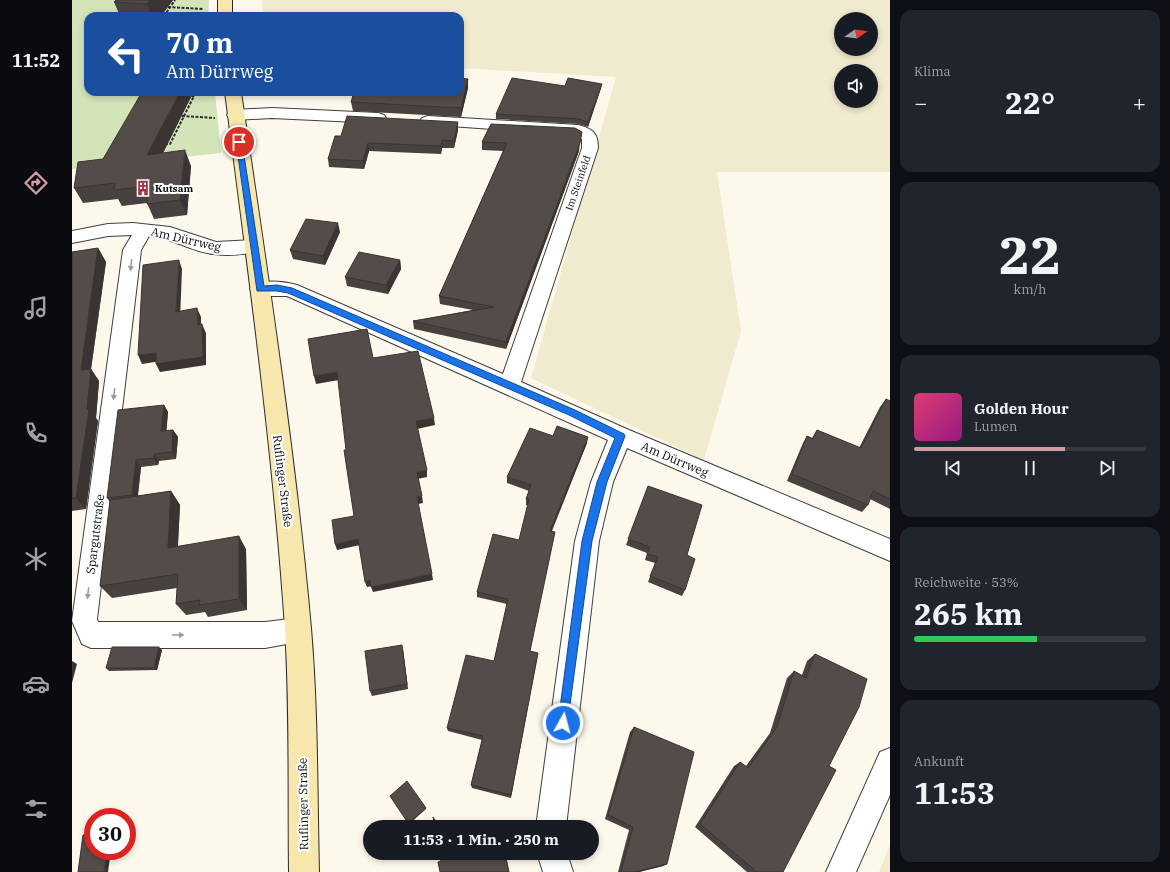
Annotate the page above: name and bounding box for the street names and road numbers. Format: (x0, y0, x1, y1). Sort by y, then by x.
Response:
street label: Im Steinfeld (563, 154, 593, 212)
street label: Am Dürrweg (149, 224, 223, 254)
street label: Ruflinger Straße (270, 434, 296, 528)
street label: Am Dürrweg (639, 438, 711, 480)
street label: Spargutstraße (83, 493, 107, 575)
street label: Ruflinger Straße (295, 758, 311, 850)

